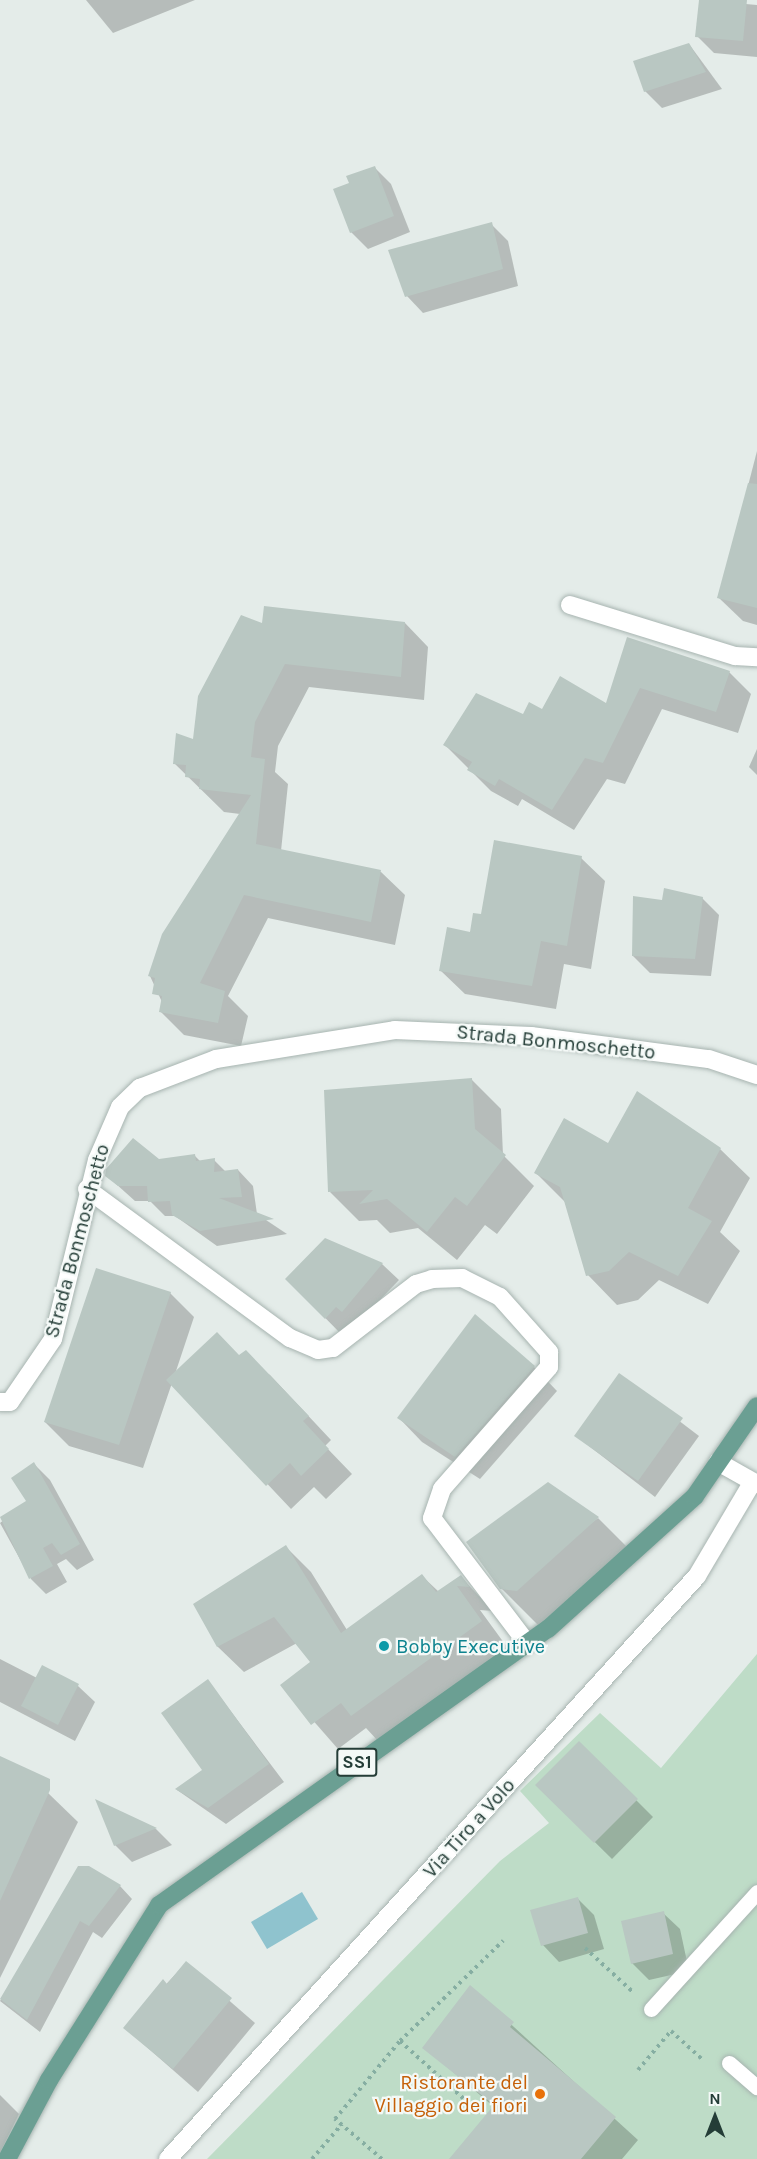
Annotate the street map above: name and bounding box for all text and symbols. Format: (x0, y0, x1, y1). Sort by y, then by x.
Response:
street label: Strada Bonmoschetto (455, 1020, 657, 1064)
street label: Strada Bonmoschetto (40, 1141, 114, 1341)
place label: Bobby Executive (396, 1634, 545, 1658)
marker: Bobby Executive (377, 1639, 391, 1653)
road number: SS1 (336, 1747, 378, 1777)
street label: Via Tiro a Volo (418, 1773, 520, 1883)
place label: Ristorante del Villaggio dei fiori (375, 2070, 528, 2117)
marker: Ristorante del Villaggio dei fiori (533, 2087, 547, 2101)
north arrow (685, 2087, 745, 2147)
text: N (709, 2089, 721, 2108)

